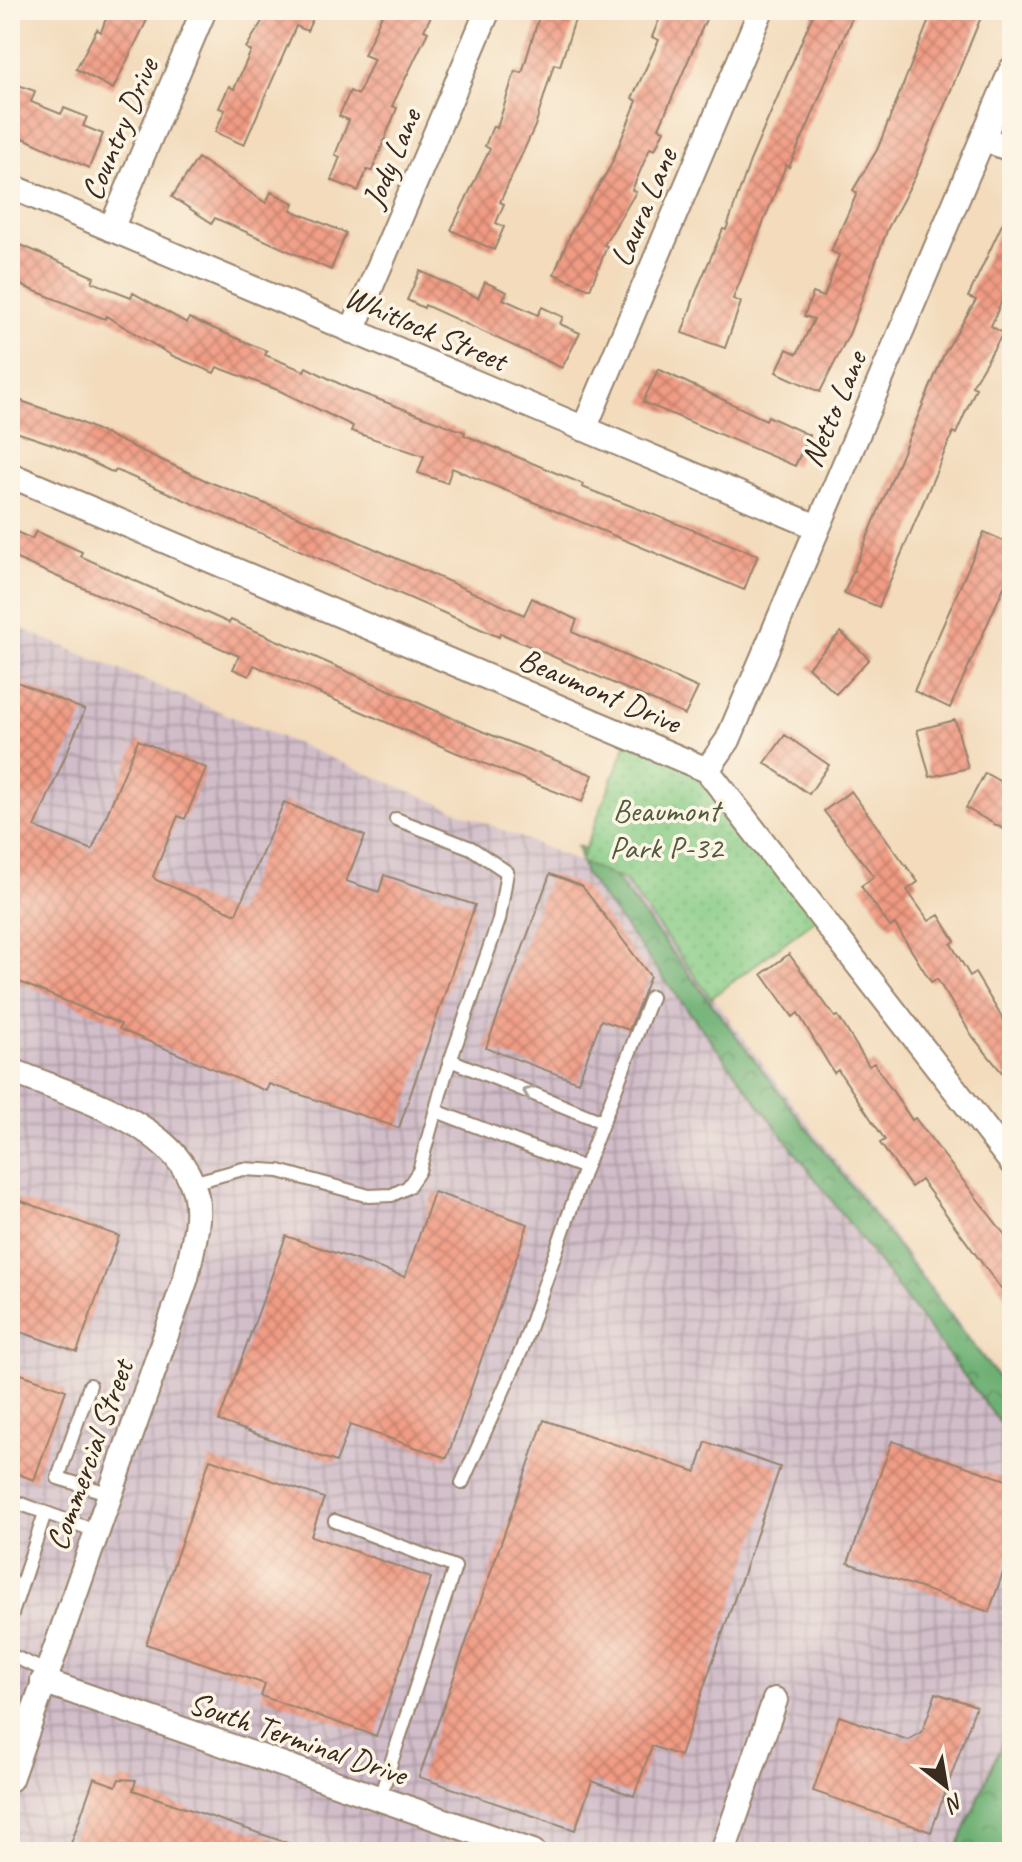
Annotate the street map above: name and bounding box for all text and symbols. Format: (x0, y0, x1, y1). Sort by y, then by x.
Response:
street label: Country Drive (71, 50, 169, 206)
street label: Jody Lane (352, 100, 432, 216)
street label: Laura Lane (600, 140, 688, 272)
street label: Whitlock Street (339, 276, 516, 382)
street label: Netto Lane (791, 343, 877, 473)
street label: Beaumont Drive (513, 638, 689, 744)
park label: Beaumont Park P-32 (610, 790, 725, 868)
one-way arrow (522, 1085, 536, 1102)
street label: Commercial Street (36, 1351, 144, 1556)
street label: South Terminal Drive (183, 1682, 415, 1796)
north arrow (906, 1746, 986, 1826)
text: N (940, 1787, 969, 1820)

